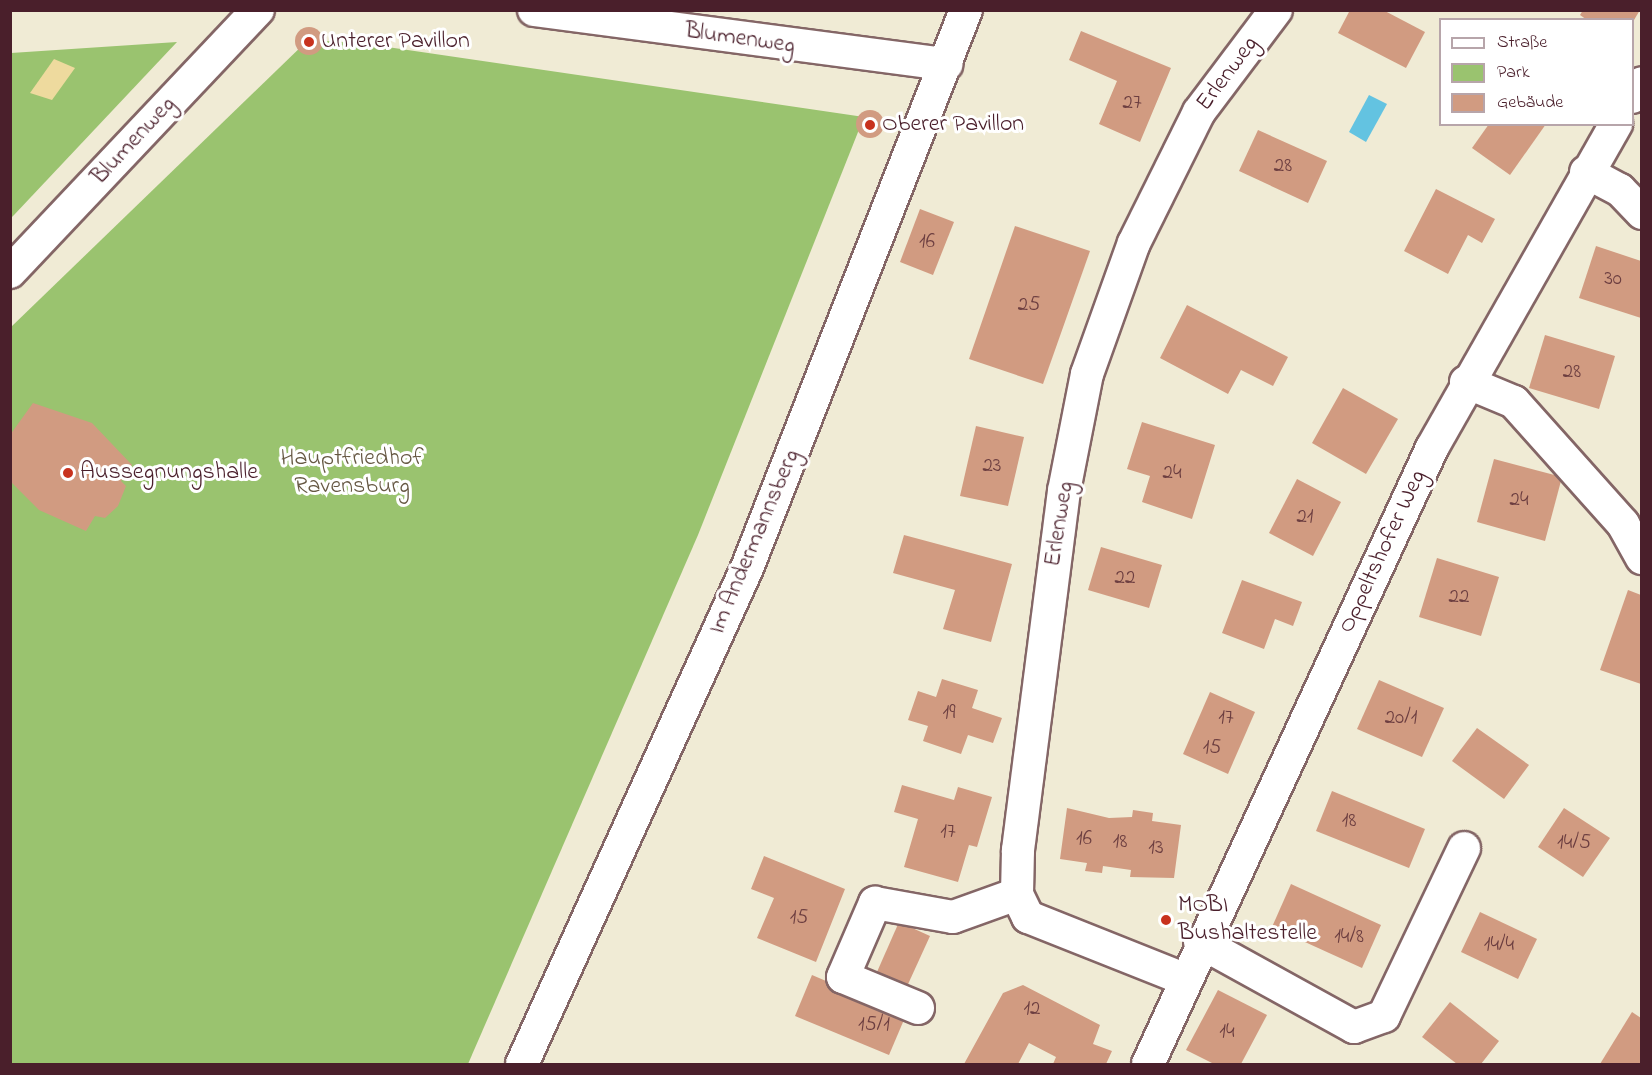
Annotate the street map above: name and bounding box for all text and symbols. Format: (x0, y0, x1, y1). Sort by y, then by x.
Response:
street label: Blumenweg (683, 17, 797, 61)
legend (1439, 18, 1634, 126)
place label: Unterer Pavillon (321, 28, 470, 56)
text: Straße (1497, 30, 1547, 56)
street label: Erlenweg (1191, 31, 1265, 117)
marker: Unterer Pavillon (302, 35, 316, 49)
text: Park (1497, 60, 1530, 86)
house number: 27 (1122, 90, 1142, 116)
text: Gebäude (1497, 90, 1563, 116)
street label: Blumenweg (86, 91, 182, 191)
place label: Oberer Pavillon (882, 111, 1024, 139)
marker: Oberer Pavillon (863, 118, 877, 132)
house number: 28 (1274, 153, 1292, 179)
house number: 16 (919, 229, 935, 255)
house number: 30 (1604, 266, 1622, 292)
house number: 25 (1018, 292, 1040, 318)
house number: 28 (1563, 359, 1581, 385)
park label: Hauptfriedhof Ravensburg (280, 445, 424, 501)
street label: Im Andermannsberg (703, 445, 807, 639)
house number: 23 (982, 453, 1002, 479)
place label: Aussegnungshalle (80, 459, 258, 487)
house number: 24 (1162, 460, 1182, 486)
marker: Aussegnungshalle (61, 466, 75, 480)
street label: Oppeltshofer Weg (1333, 466, 1433, 638)
street label: Erlenweg (1039, 479, 1081, 569)
house number: 24 (1509, 487, 1529, 513)
house number: 21 (1296, 504, 1314, 530)
house number: 22 (1115, 565, 1135, 591)
house number: 22 (1449, 584, 1469, 610)
house number: 19 (943, 700, 955, 726)
house number: 17 (1218, 705, 1234, 731)
house number: 20/1 (1385, 705, 1417, 731)
house number: 15 (1203, 735, 1221, 761)
house number: 18 (1342, 808, 1356, 834)
house number: 17 (940, 819, 956, 845)
house number: 16 (1076, 826, 1092, 852)
house number: 18 (1113, 829, 1127, 855)
house number: 14/5 (1557, 830, 1591, 856)
house number: 13 (1148, 835, 1164, 861)
place label: MOBI Bushaltestelle (1178, 892, 1317, 948)
house number: 15 (790, 905, 808, 931)
marker: MOBI Bushaltestelle (1159, 913, 1173, 927)
house number: 14/8 (1334, 924, 1364, 950)
house number: 14/4 (1484, 932, 1514, 958)
house number: 12 (1023, 996, 1041, 1022)
house number: 15/1 (858, 1012, 890, 1038)
house number: 14 (1219, 1019, 1235, 1045)

